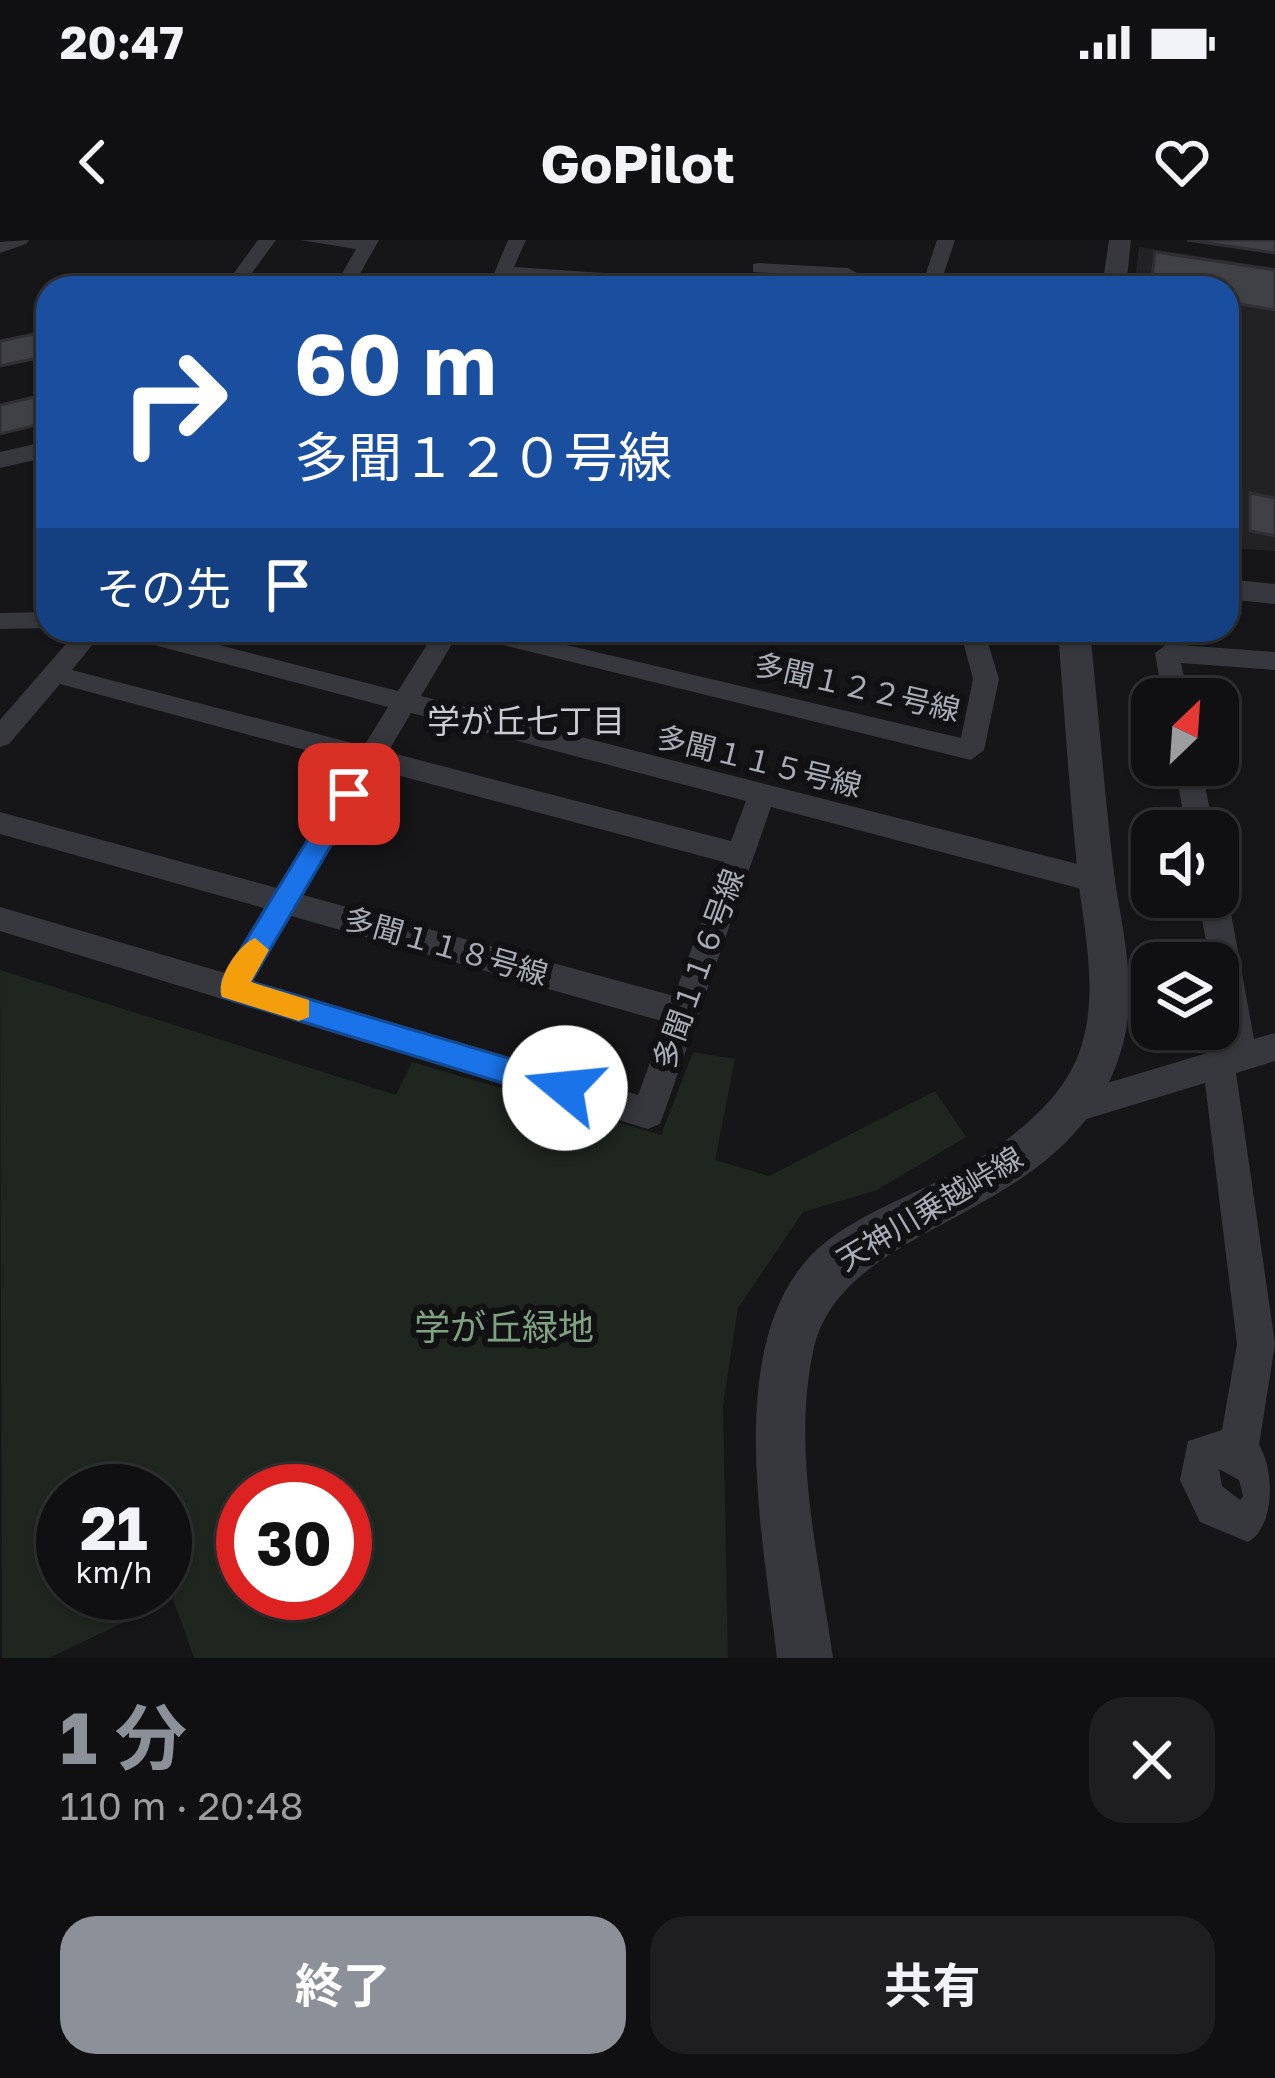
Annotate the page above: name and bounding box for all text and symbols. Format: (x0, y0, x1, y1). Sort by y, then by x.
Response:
text: 20:47 (60, 15, 184, 69)
icon: back (60, 129, 126, 195)
icon: heart (1149, 129, 1215, 195)
text: GoPilot (540, 130, 735, 195)
text: 60 m (294, 313, 496, 413)
icon: right (96, 324, 252, 480)
text: 多聞１２０号線 (294, 424, 672, 489)
icon: arrive (255, 552, 321, 618)
text: その先 (96, 561, 231, 615)
street label: 多聞１２２号線 (751, 646, 964, 728)
north arrow (1131, 678, 1239, 786)
map controls (1131, 678, 1239, 1050)
district label: 学が丘七丁目 (427, 701, 625, 740)
street label: 多聞１１５号線 (653, 718, 865, 804)
pin (298, 743, 400, 845)
icon: arrive (316, 761, 382, 827)
button: sound (1131, 810, 1239, 918)
street label: 多聞１１６号線 (645, 864, 751, 1073)
street label: 多聞１１８号線 (340, 900, 552, 992)
button: layers (1131, 942, 1239, 1050)
position arrow (502, 1025, 628, 1151)
street label: 天神川乗越峠線 (830, 1139, 1029, 1278)
park label: 学が丘緑地 (414, 1305, 594, 1348)
speed limit sign: 30 (216, 1464, 372, 1620)
text: 21 (80, 1491, 148, 1563)
text: km/h (76, 1554, 152, 1590)
text: 1 分 (60, 1693, 187, 1780)
button: close (1089, 1697, 1215, 1823)
text: 110 m · 20:48 (60, 1782, 304, 1829)
button: 終了 (60, 1916, 626, 2054)
button: 共有 (650, 1916, 1215, 2054)

